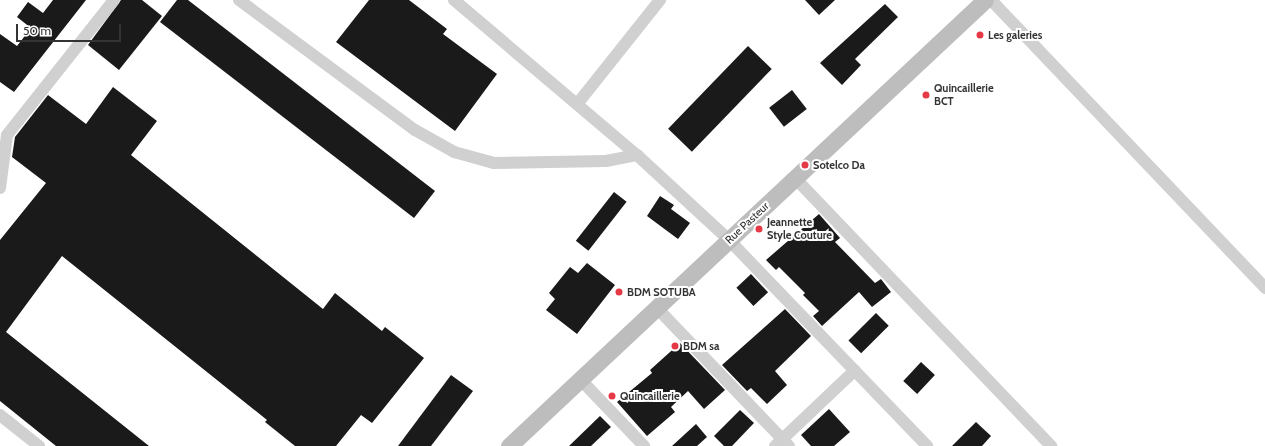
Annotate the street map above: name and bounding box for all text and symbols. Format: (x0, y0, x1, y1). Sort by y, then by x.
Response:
scale bar (18, 16, 123, 42)
text: 50 m (23, 23, 51, 38)
place label: Les galeries (988, 28, 1042, 42)
marker: Les galeries (975, 30, 985, 40)
place label: Quincaillerie BCT (934, 82, 994, 108)
marker: Quincaillerie BCT (921, 90, 931, 100)
place label: Sotelco Da (813, 158, 865, 172)
marker: Sotelco Da (800, 160, 810, 170)
street label: Rue Pasteur (722, 199, 772, 247)
place label: Jeannette Style Couture (767, 216, 832, 242)
marker: Jeannette Style Couture (754, 224, 764, 234)
place label: BDM SOTUBA (627, 285, 696, 299)
marker: BDM SOTUBA (614, 287, 624, 297)
place label: BDM sa (683, 339, 719, 353)
marker: BDM sa (670, 341, 680, 351)
place label: Quincaillerie (620, 389, 680, 403)
marker: Quincaillerie (607, 391, 617, 401)

